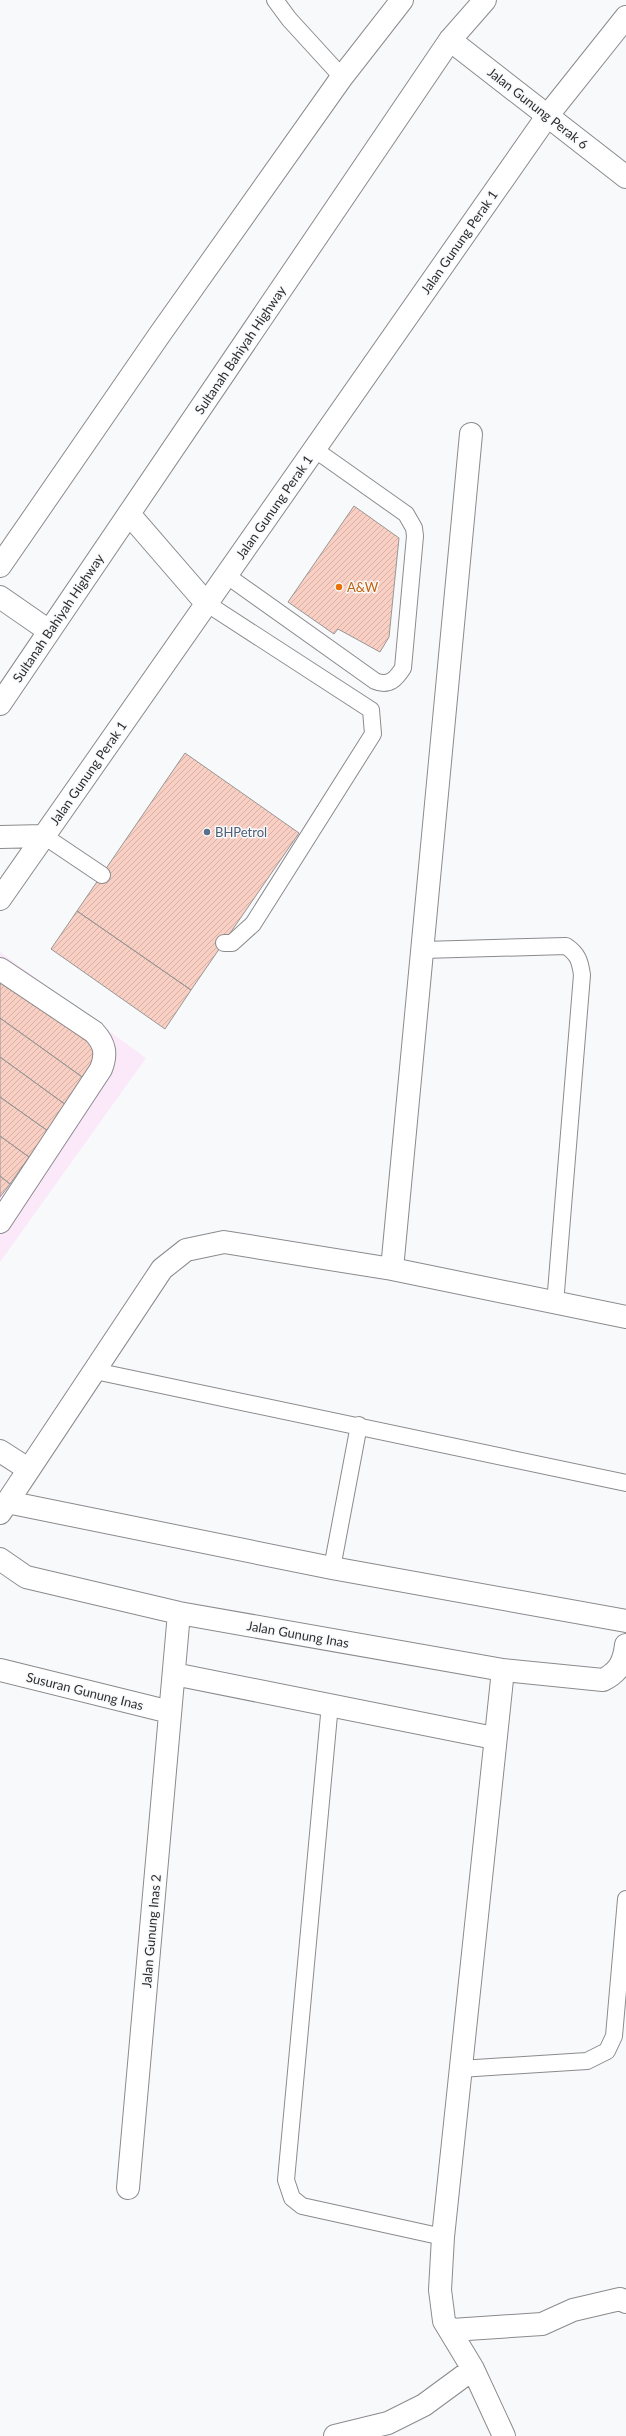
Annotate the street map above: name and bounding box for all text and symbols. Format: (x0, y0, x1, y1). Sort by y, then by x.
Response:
street label: Jalan Gunung Perak 6 (485, 64, 591, 152)
street label: Jalan Gunung Perak 1 (417, 187, 501, 297)
street label: Sultanah Bahiyah Highway (191, 282, 289, 417)
street label: Jalan Gunung Perak 1 (232, 452, 316, 562)
street label: Sultanah Bahiyah Highway (9, 550, 107, 685)
place label: A&W (347, 579, 379, 595)
marker: A&W (334, 582, 344, 592)
street label: Jalan Gunung Perak 1 (46, 718, 130, 828)
place label: BHPetrol (215, 824, 267, 840)
marker: BHPetrol (202, 827, 212, 837)
street label: Jalan Gunung Inas (246, 1617, 351, 1651)
street label: Susuran Gunung Inas (25, 1669, 146, 1713)
street label: Jalan Gunung Inas 2 (138, 1873, 164, 1989)

